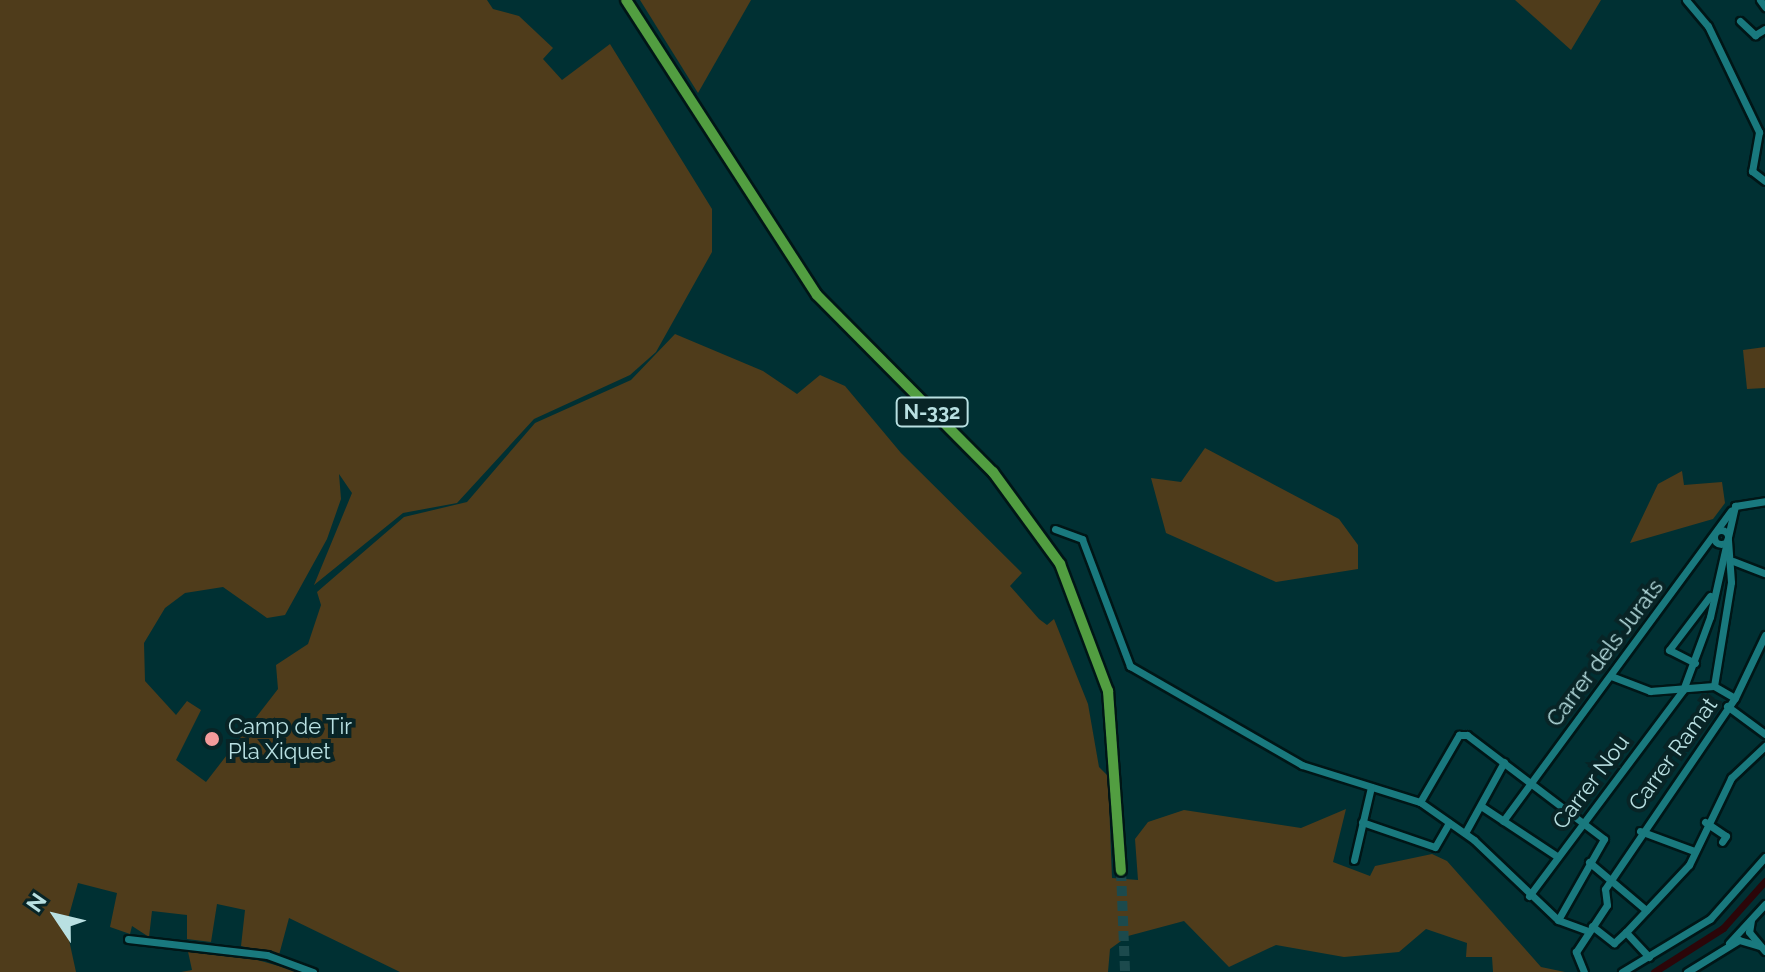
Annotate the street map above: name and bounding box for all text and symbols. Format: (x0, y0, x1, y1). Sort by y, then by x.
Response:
road number: N-332 (894, 396, 970, 428)
street label: Carrer dels Jurats (1541, 574, 1669, 732)
street label: Carrer Ramat (1623, 692, 1723, 816)
place label: Camp de Tir Pla Xiquet (228, 713, 353, 764)
marker: Camp de Tir Pla Xiquet (203, 730, 221, 748)
street label: Carrer Nou (1547, 730, 1635, 834)
north arrow (16, 876, 96, 956)
text: N (21, 888, 52, 917)

